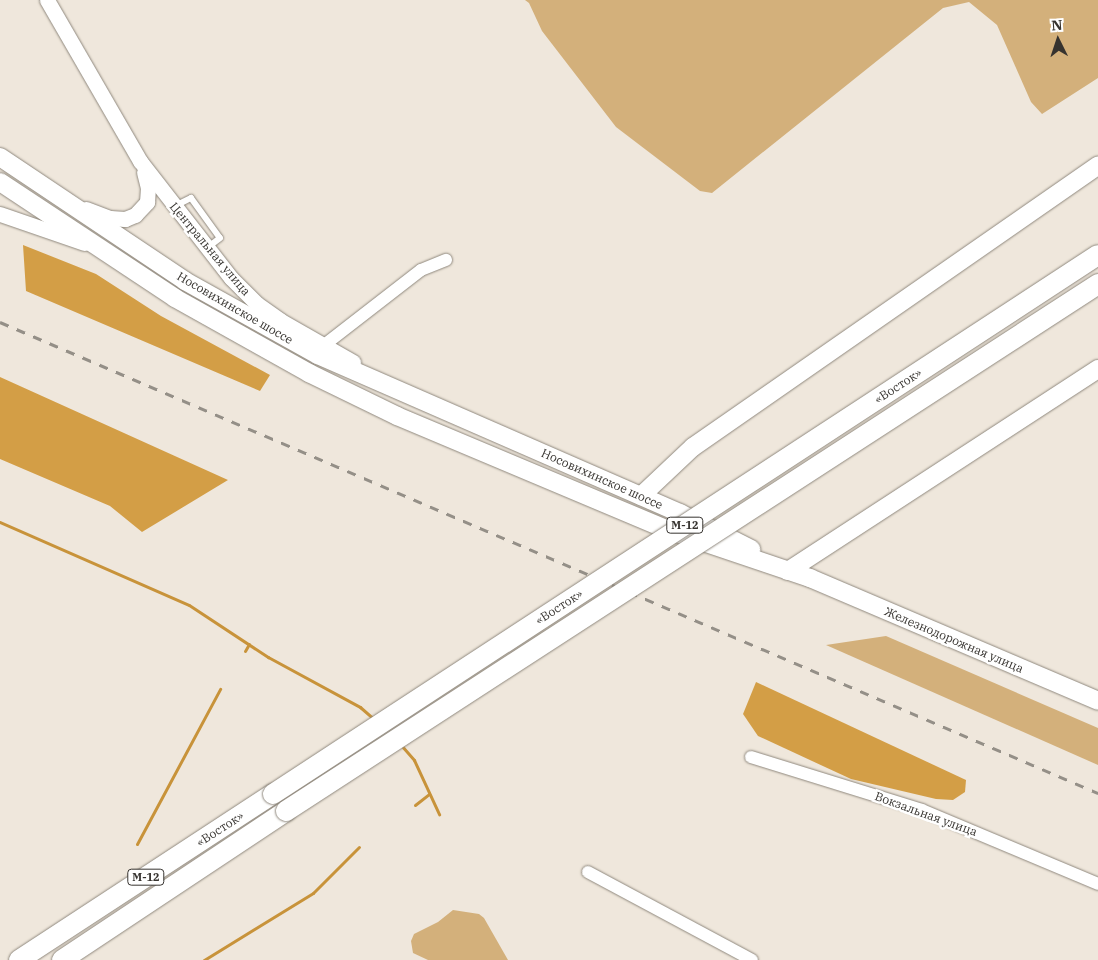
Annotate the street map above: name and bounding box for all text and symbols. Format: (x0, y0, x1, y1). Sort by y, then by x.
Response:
north arrow (1033, 15, 1083, 65)
text: N (1051, 16, 1063, 34)
street label: Центральная улица (167, 199, 253, 299)
street label: Носовихинское шоссе (174, 269, 296, 347)
street label: «Восток» (872, 365, 924, 407)
street label: Носовихинское шоссе (539, 446, 665, 512)
road number: М-12 (666, 516, 704, 534)
street label: «Восток» (533, 586, 585, 628)
street label: Железнодорожная улица (882, 604, 1026, 676)
street label: Вокзальная улица (873, 789, 979, 839)
street label: «Восток» (194, 808, 246, 850)
road number: М-12 (127, 869, 165, 886)

